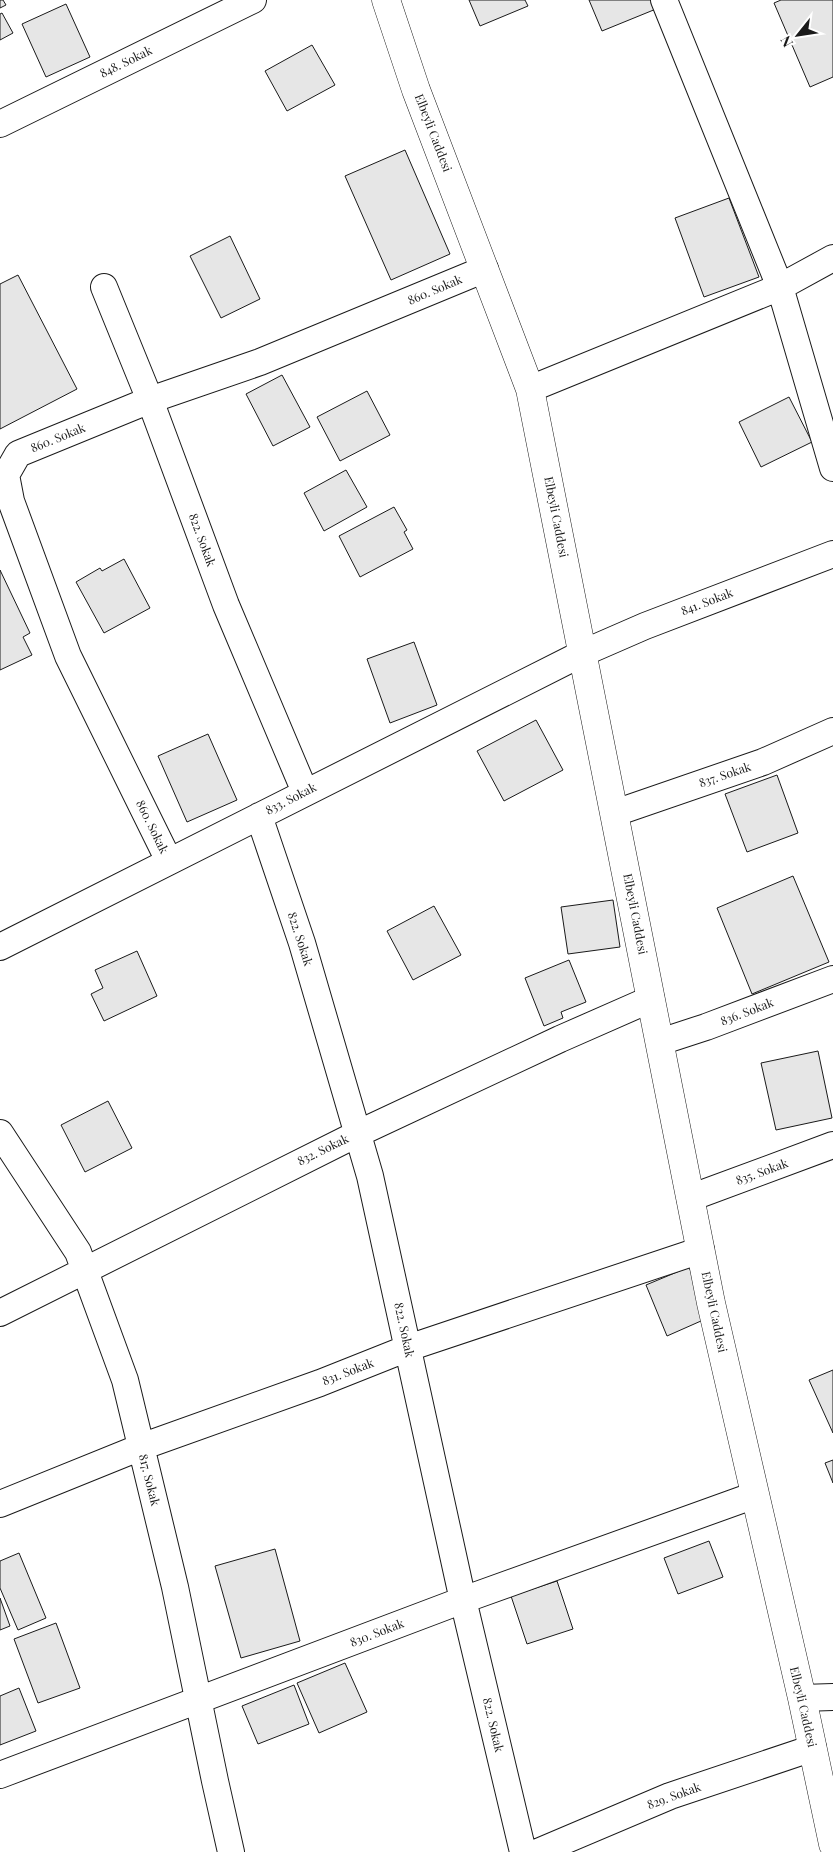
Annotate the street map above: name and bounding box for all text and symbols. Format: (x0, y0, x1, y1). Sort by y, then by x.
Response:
north arrow (773, 10, 823, 60)
text: N (776, 33, 797, 51)
street label: 848. Sokak (97, 41, 155, 81)
street label: Elbeyli Caddesi (412, 91, 456, 174)
street label: 860. Sokak (405, 270, 465, 308)
street label: 860. Sokak (28, 419, 88, 455)
street label: Elbeyli Caddesi (541, 475, 573, 559)
street label: 822. Sokak (186, 511, 220, 569)
street label: 841. Sokak (678, 584, 735, 618)
street label: 837. Sokak (697, 758, 753, 790)
street label: 833. Sokak (262, 778, 319, 818)
street label: 860. Sokak (133, 797, 173, 856)
street label: Elbeyli Caddesi (620, 872, 652, 956)
street label: 822. Sokak (285, 910, 317, 968)
street label: 836. Sokak (718, 993, 776, 1029)
street label: 832. Sokak (294, 1130, 351, 1168)
street label: 835. Sokak (733, 1154, 790, 1188)
street label: Elbeyli Caddesi (699, 1270, 731, 1354)
street label: 822. Sokak (391, 1301, 419, 1359)
street label: 831. Sokak (320, 1354, 376, 1388)
street label: 817. Sokak (136, 1452, 164, 1508)
street label: 830. Sokak (347, 1614, 406, 1650)
street label: Elbeyli Caddesi (787, 1665, 821, 1749)
street label: 822. Sokak (480, 1696, 508, 1754)
street label: 829. Sokak (645, 1778, 703, 1812)

